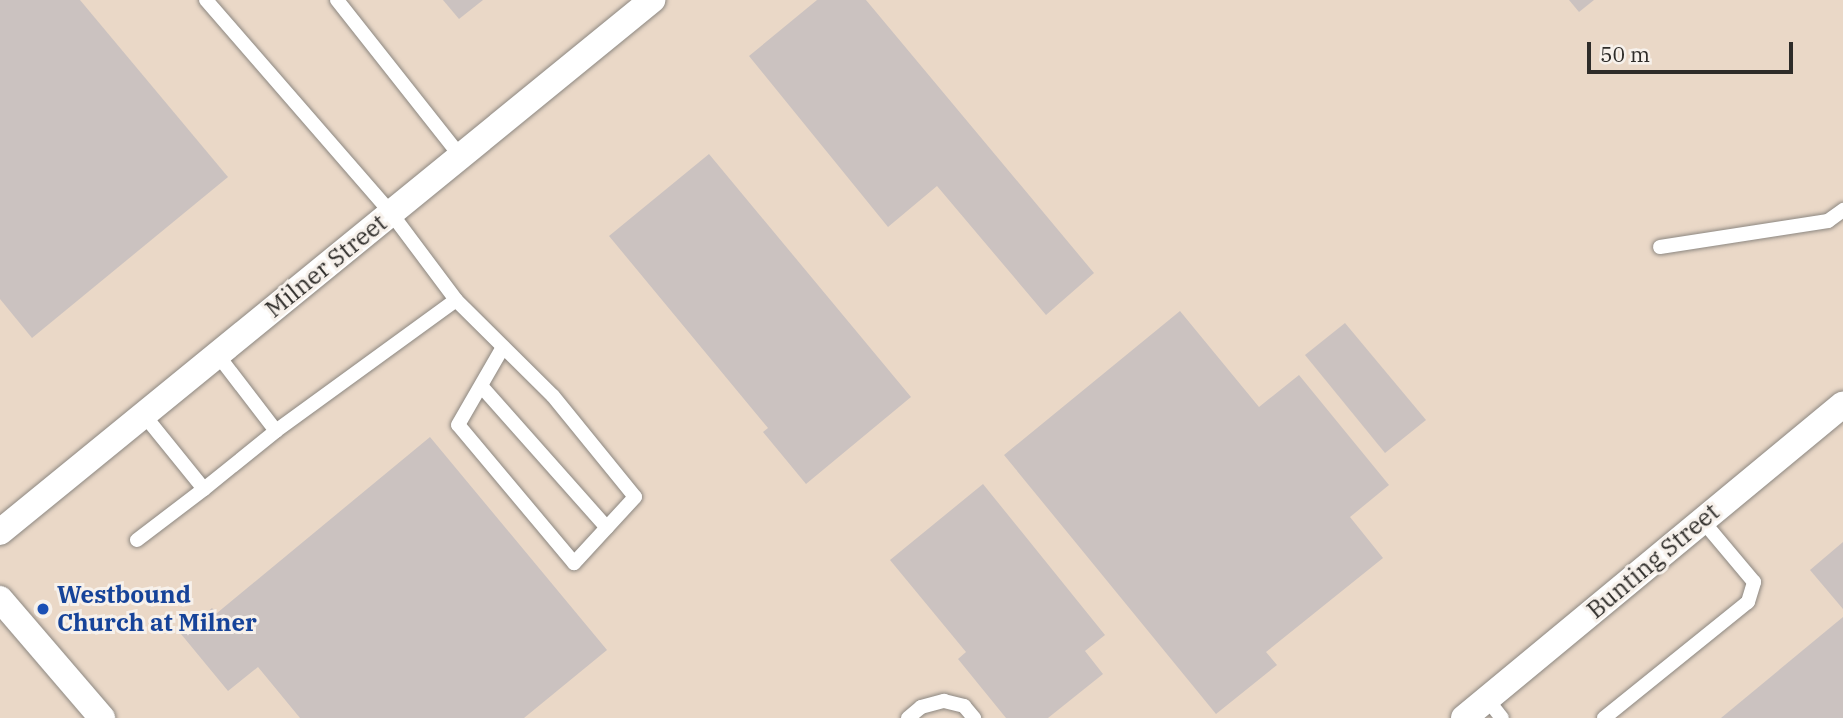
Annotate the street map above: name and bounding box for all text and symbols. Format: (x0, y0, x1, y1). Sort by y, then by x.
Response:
scale bar (1591, 28, 1798, 72)
text: 50 m (1600, 40, 1650, 68)
street label: Milner Street (260, 208, 392, 324)
street label: Bunting Street (1581, 497, 1725, 625)
place label: Westbound Church at Milner (57, 581, 257, 637)
marker: Westbound Church at Milner (35, 601, 51, 617)

